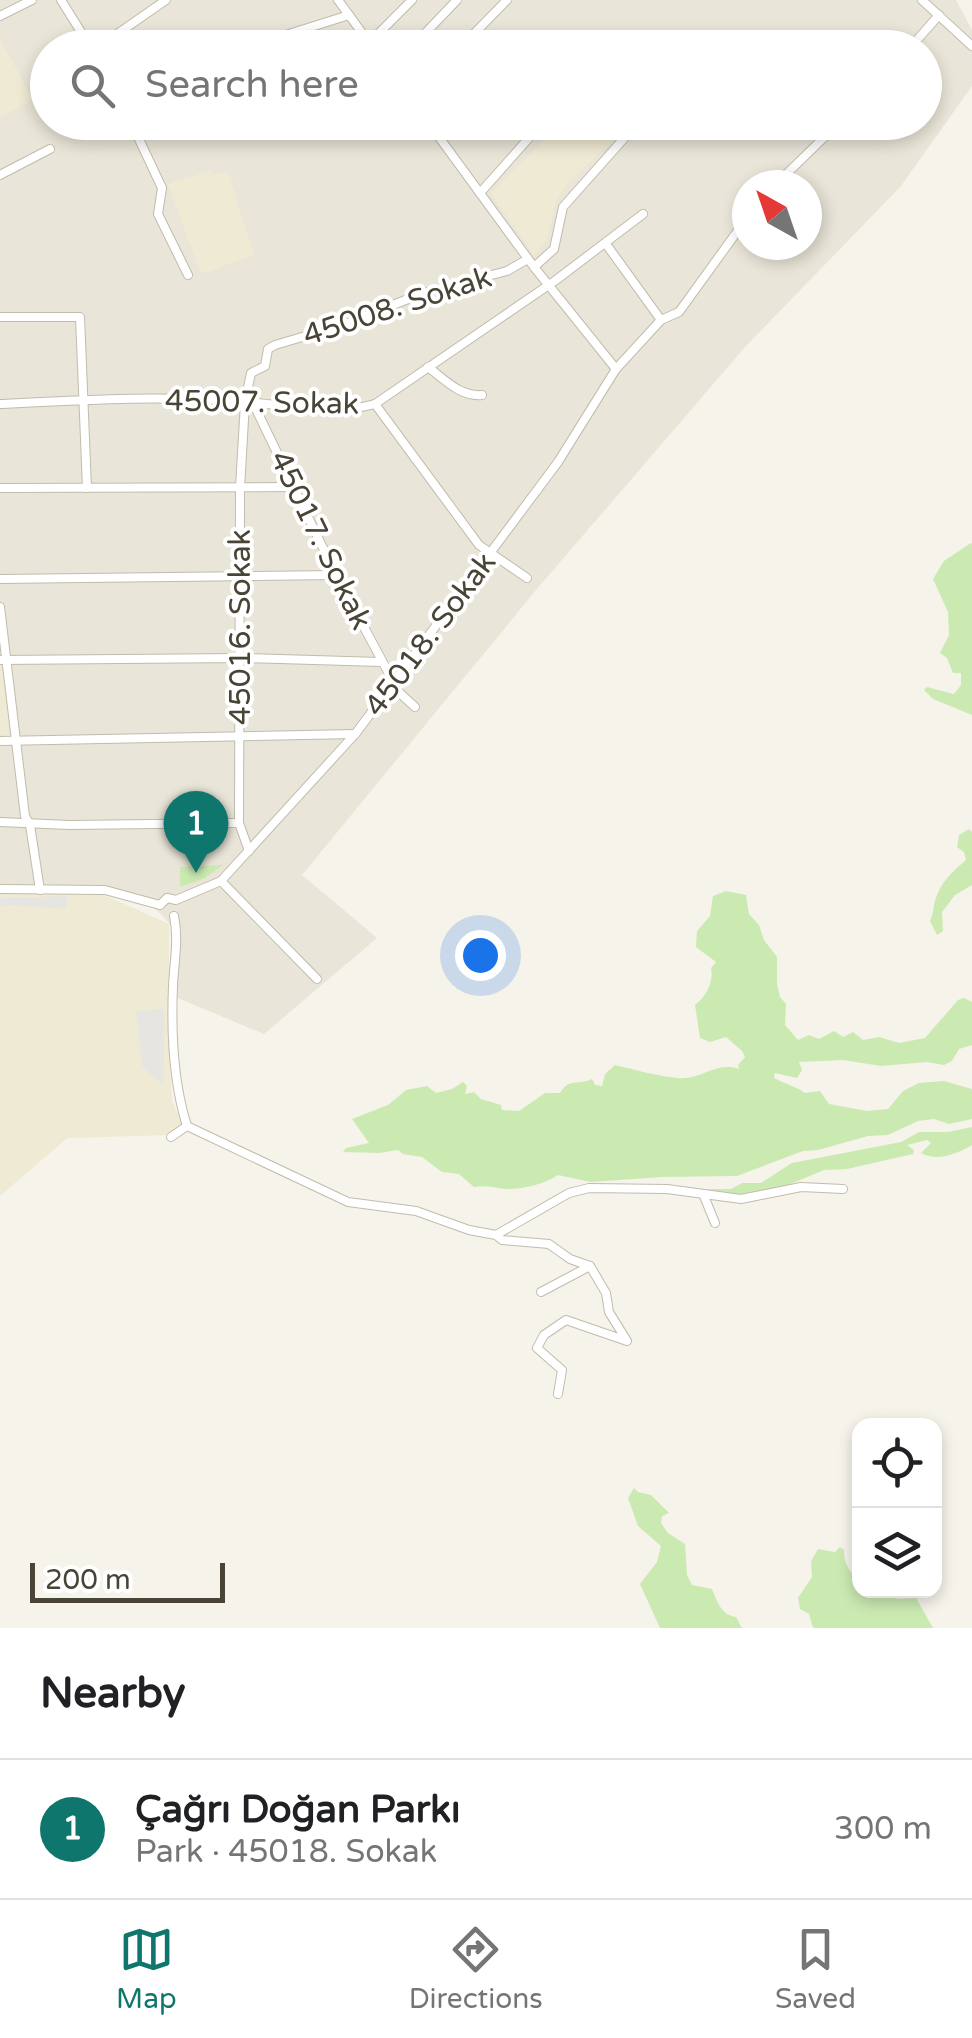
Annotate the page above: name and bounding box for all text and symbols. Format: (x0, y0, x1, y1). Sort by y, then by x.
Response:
search box (30, 30, 942, 140)
icon: search (65, 58, 120, 113)
text: Search here (145, 62, 359, 108)
north arrow (732, 170, 822, 260)
street label: 45008. Sokak (298, 259, 496, 354)
street label: 45007. Sokak (165, 382, 359, 423)
street label: 45017. Sokak (261, 445, 380, 636)
street label: 45016. Sokak (222, 529, 259, 725)
street label: 45018. Sokak (357, 545, 504, 724)
pin: 1 (164, 790, 228, 873)
your location (455, 930, 506, 981)
map controls (852, 1418, 942, 1598)
button: locate (852, 1418, 942, 1508)
button: layers (852, 1508, 942, 1598)
scale bar (30, 1558, 225, 1602)
text: 200 m (45, 1563, 131, 1597)
text: Nearby (40, 1668, 185, 1719)
text: Çağrı Doğan Parkı (135, 1787, 461, 1833)
text: 1 (62, 1810, 83, 1848)
text: 300 m (834, 1810, 932, 1848)
text: Park · 45018. Sokak (135, 1833, 437, 1871)
tab: Map (116, 1922, 177, 2016)
tab: Directions (409, 1922, 543, 2016)
tab: Saved (775, 1922, 856, 2016)

